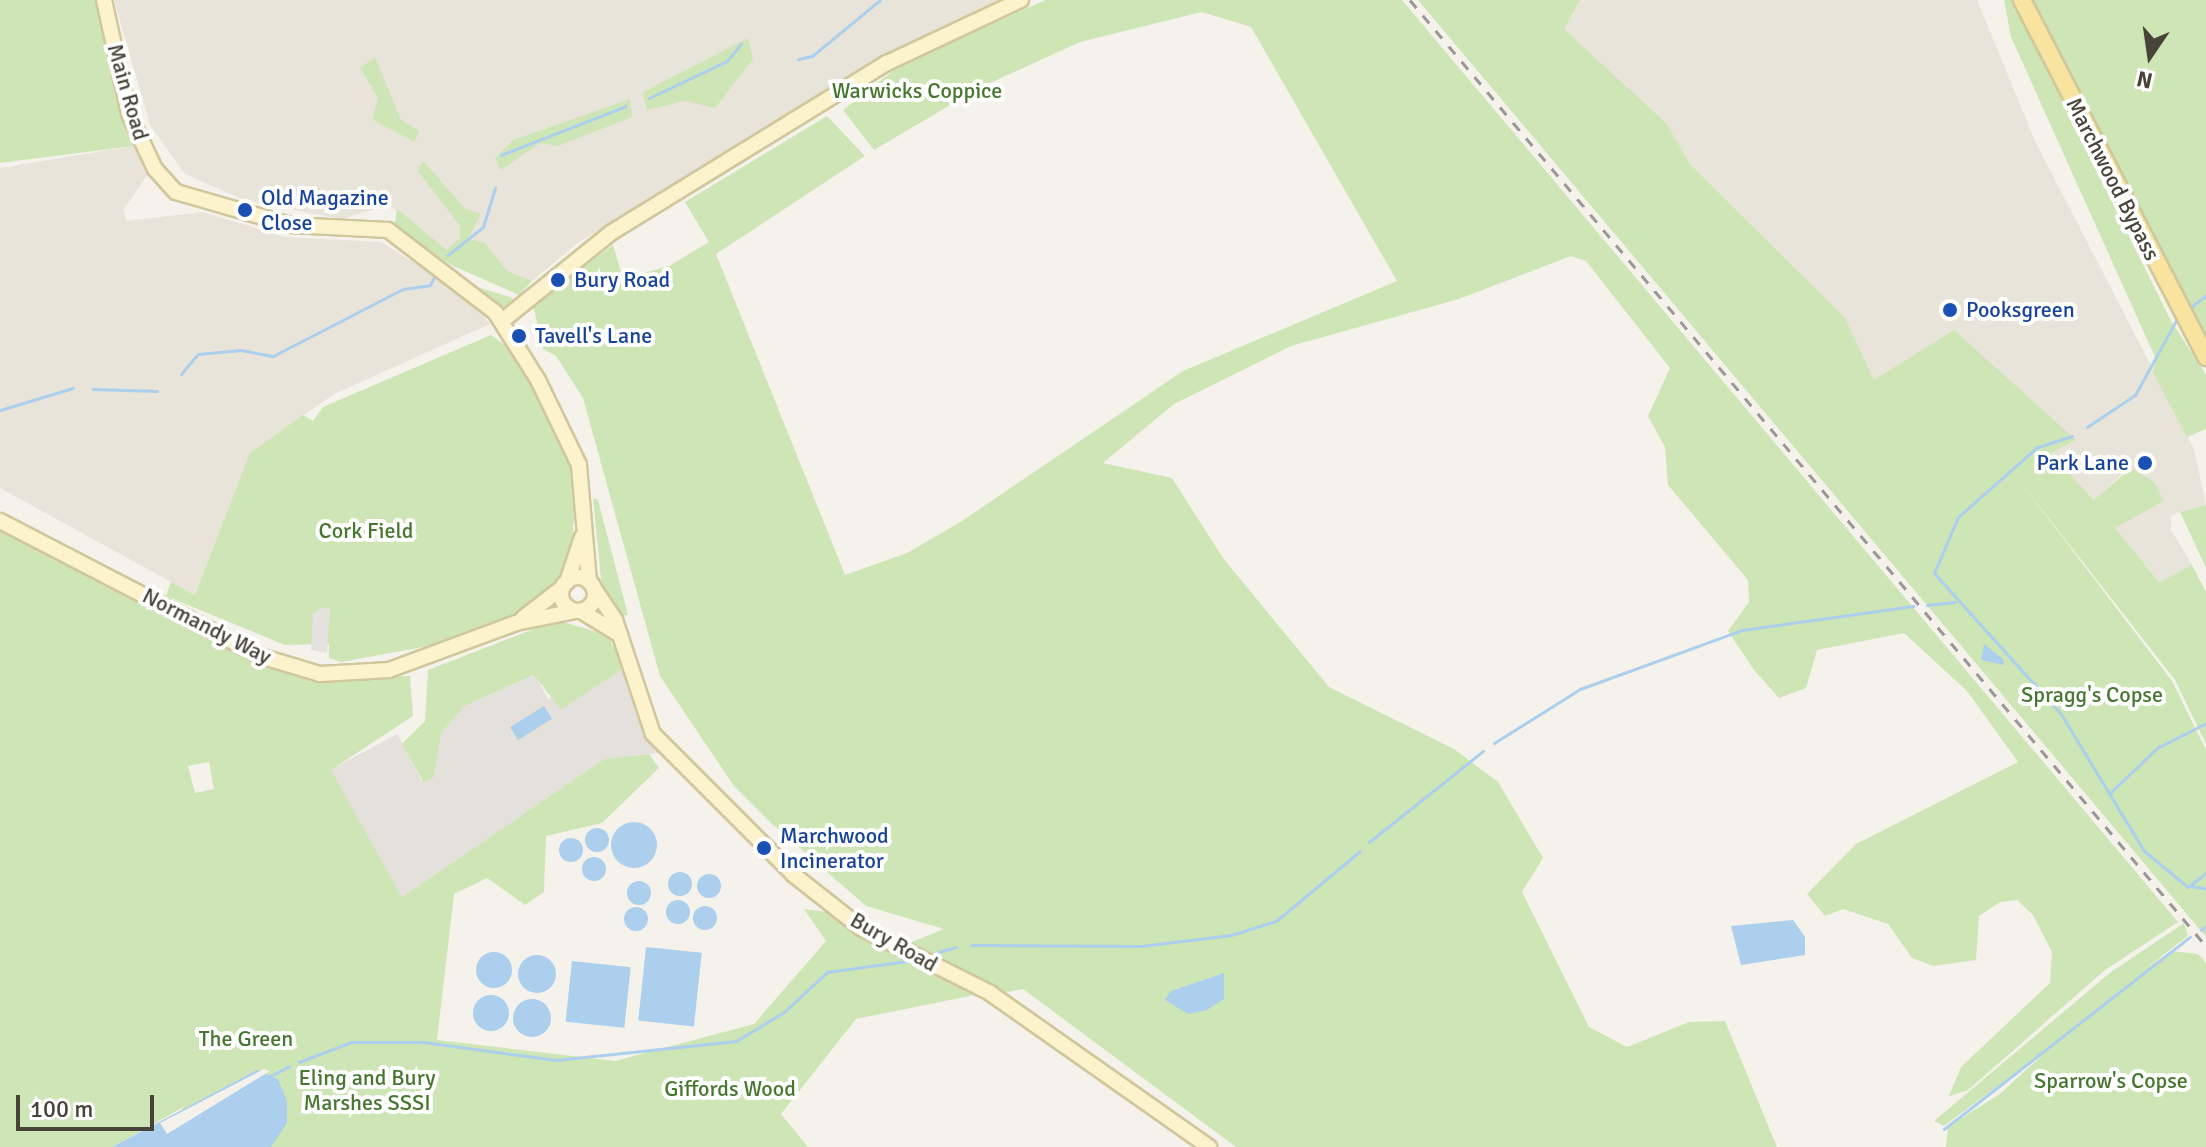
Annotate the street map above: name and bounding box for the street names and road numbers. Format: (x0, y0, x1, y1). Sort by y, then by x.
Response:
street label: Main Road (102, 41, 154, 143)
street label: Marchwood Bypass (2061, 93, 2165, 265)
street label: Normandy Way (138, 582, 276, 670)
street label: Bury Road (846, 907, 942, 977)

